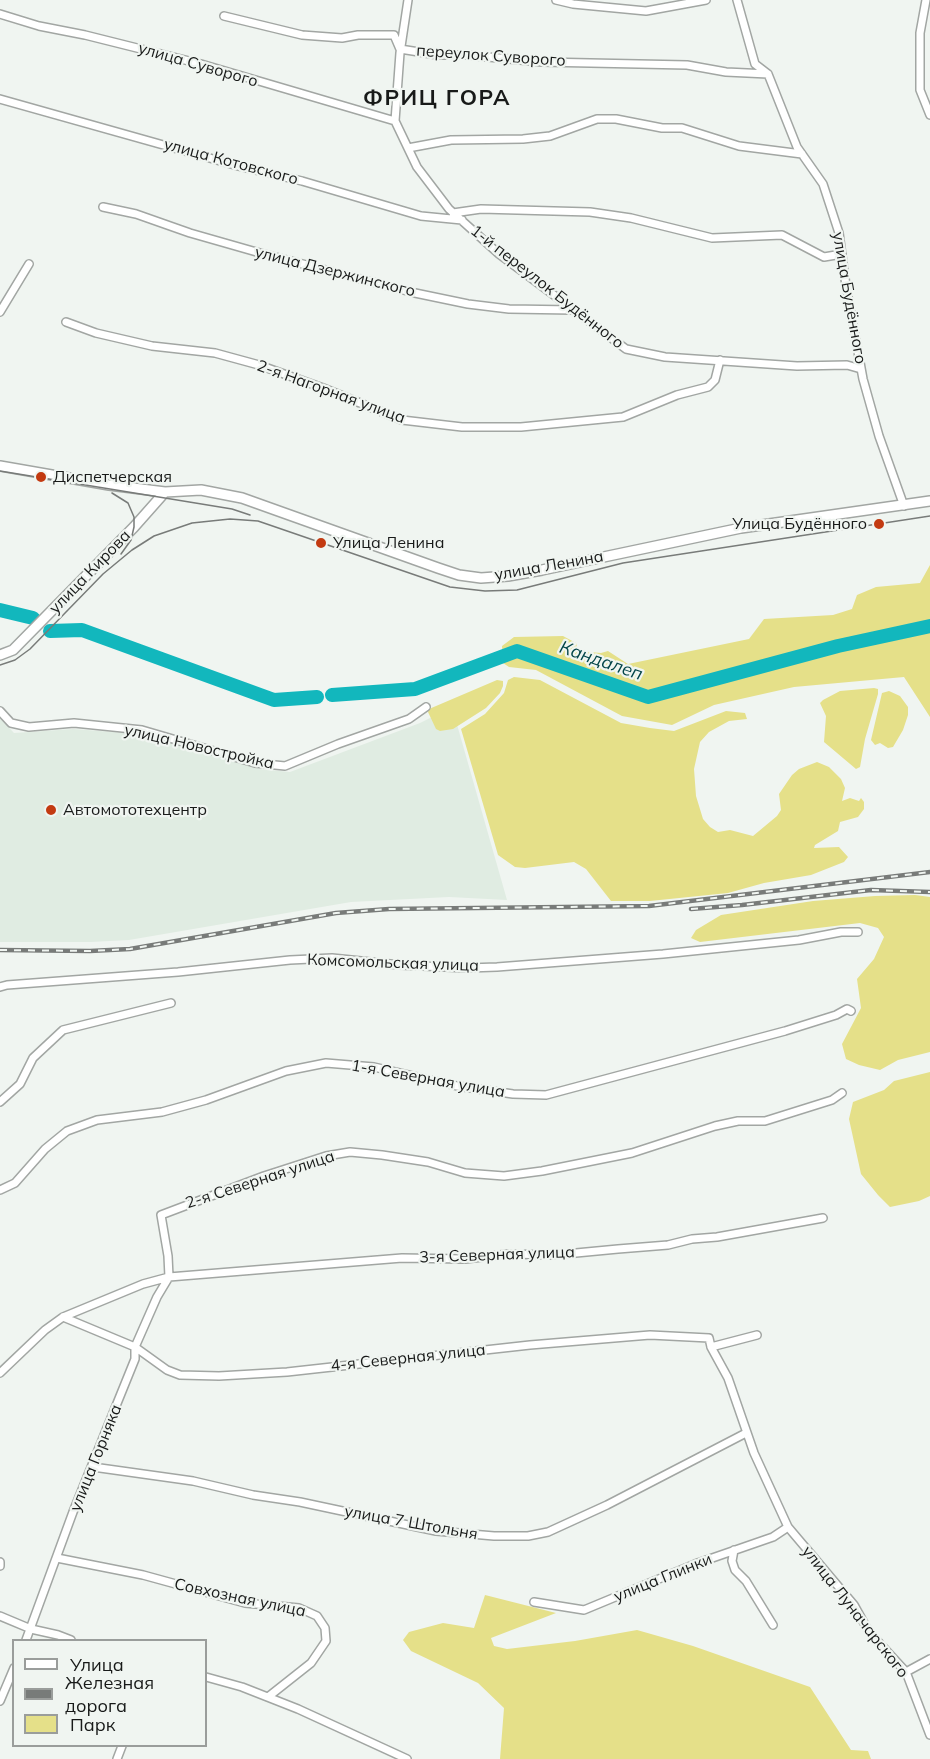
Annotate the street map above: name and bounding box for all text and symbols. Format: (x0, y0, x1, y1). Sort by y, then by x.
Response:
street label: улица Суворого (136, 39, 260, 91)
street label: переулок Суворого (416, 41, 566, 71)
district label: ФРИЦ ГОРА (363, 85, 511, 111)
street label: улица Котовского (162, 135, 300, 189)
street label: 1-й переулок Будённого (466, 221, 628, 353)
street label: улица Будённого (828, 231, 870, 365)
street label: улица Дзержинского (253, 243, 417, 301)
street label: 2-я Нагорная улица (254, 356, 408, 428)
place label: Диспетчерская (53, 467, 172, 487)
marker: Диспетчерская (34, 470, 48, 484)
place label: Улица Будённого (732, 514, 867, 534)
marker: Улица Будённого (872, 517, 886, 531)
street label: улица Кирова (45, 526, 135, 618)
place label: Улица Ленина (333, 533, 444, 553)
marker: Улица Ленина (314, 536, 328, 550)
street label: улица Ленина (493, 547, 605, 585)
water label: Кандалеп (556, 637, 646, 685)
street label: улица Новостройка (122, 720, 276, 774)
place label: Автомототехцентр (63, 800, 207, 820)
marker: Автомототехцентр (44, 803, 58, 817)
street label: Комсомольская улица (307, 950, 479, 976)
street label: 1-я Северная улица (350, 1056, 506, 1102)
street label: 2-я Северная улица (183, 1147, 337, 1213)
street label: 3-я Северная улица (419, 1243, 575, 1267)
street label: 4-я Северная улица (330, 1340, 486, 1376)
street label: улица Горняка (66, 1402, 126, 1514)
street label: улица 7 Штольня (343, 1502, 479, 1544)
street label: улица Луначарского (798, 1542, 912, 1682)
street label: улица Глинки (611, 1550, 715, 1606)
street label: Совхозная улица (173, 1575, 307, 1621)
legend (12, 1639, 207, 1747)
text: Улица (70, 1653, 124, 1676)
text: Железная дорога (65, 1671, 154, 1717)
text: Парк (70, 1713, 115, 1736)

